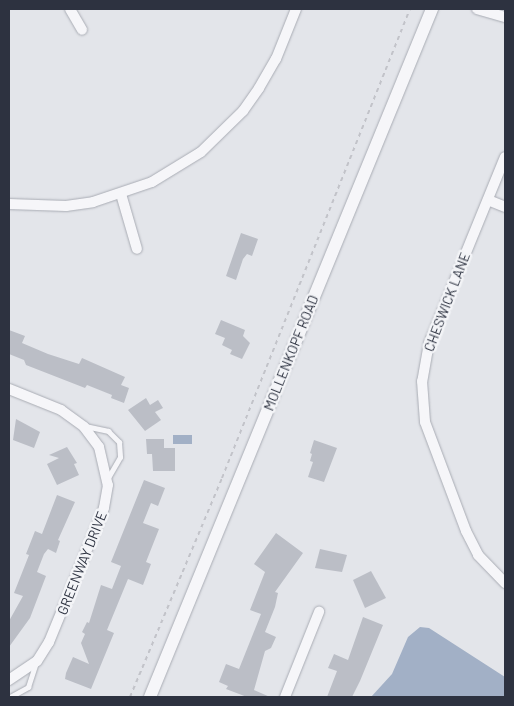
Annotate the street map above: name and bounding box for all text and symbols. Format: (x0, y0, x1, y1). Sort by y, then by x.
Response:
street label: CHESWICK LANE (420, 250, 474, 354)
street label: MOLLENKOPF ROAD (260, 293, 322, 413)
street label: GREENWAY DRIVE (54, 509, 110, 617)

